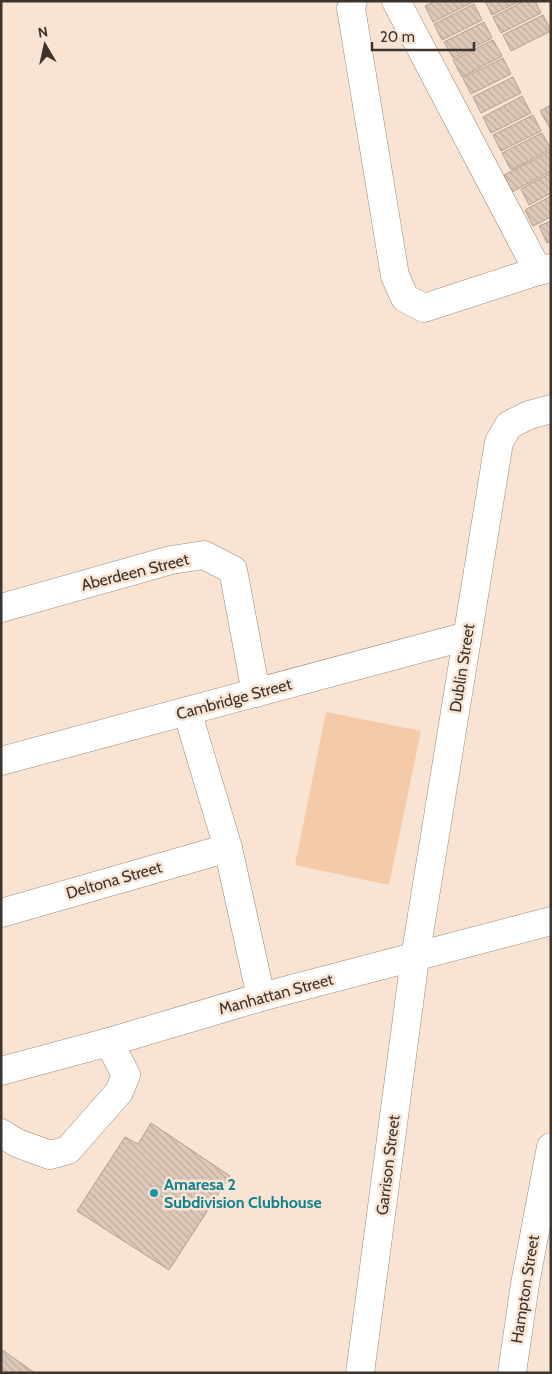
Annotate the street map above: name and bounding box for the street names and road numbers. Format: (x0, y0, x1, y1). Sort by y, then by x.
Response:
street label: Aberdeen Street (79, 549, 192, 595)
street label: Dublin Street (446, 622, 478, 714)
street label: Cambridge Street (174, 674, 294, 724)
street label: Deltona Street (64, 857, 165, 903)
street label: Manhattan Street (217, 969, 336, 1018)
street label: Garrison Street (372, 1113, 404, 1216)
street label: Hampton Street (507, 1233, 543, 1345)

